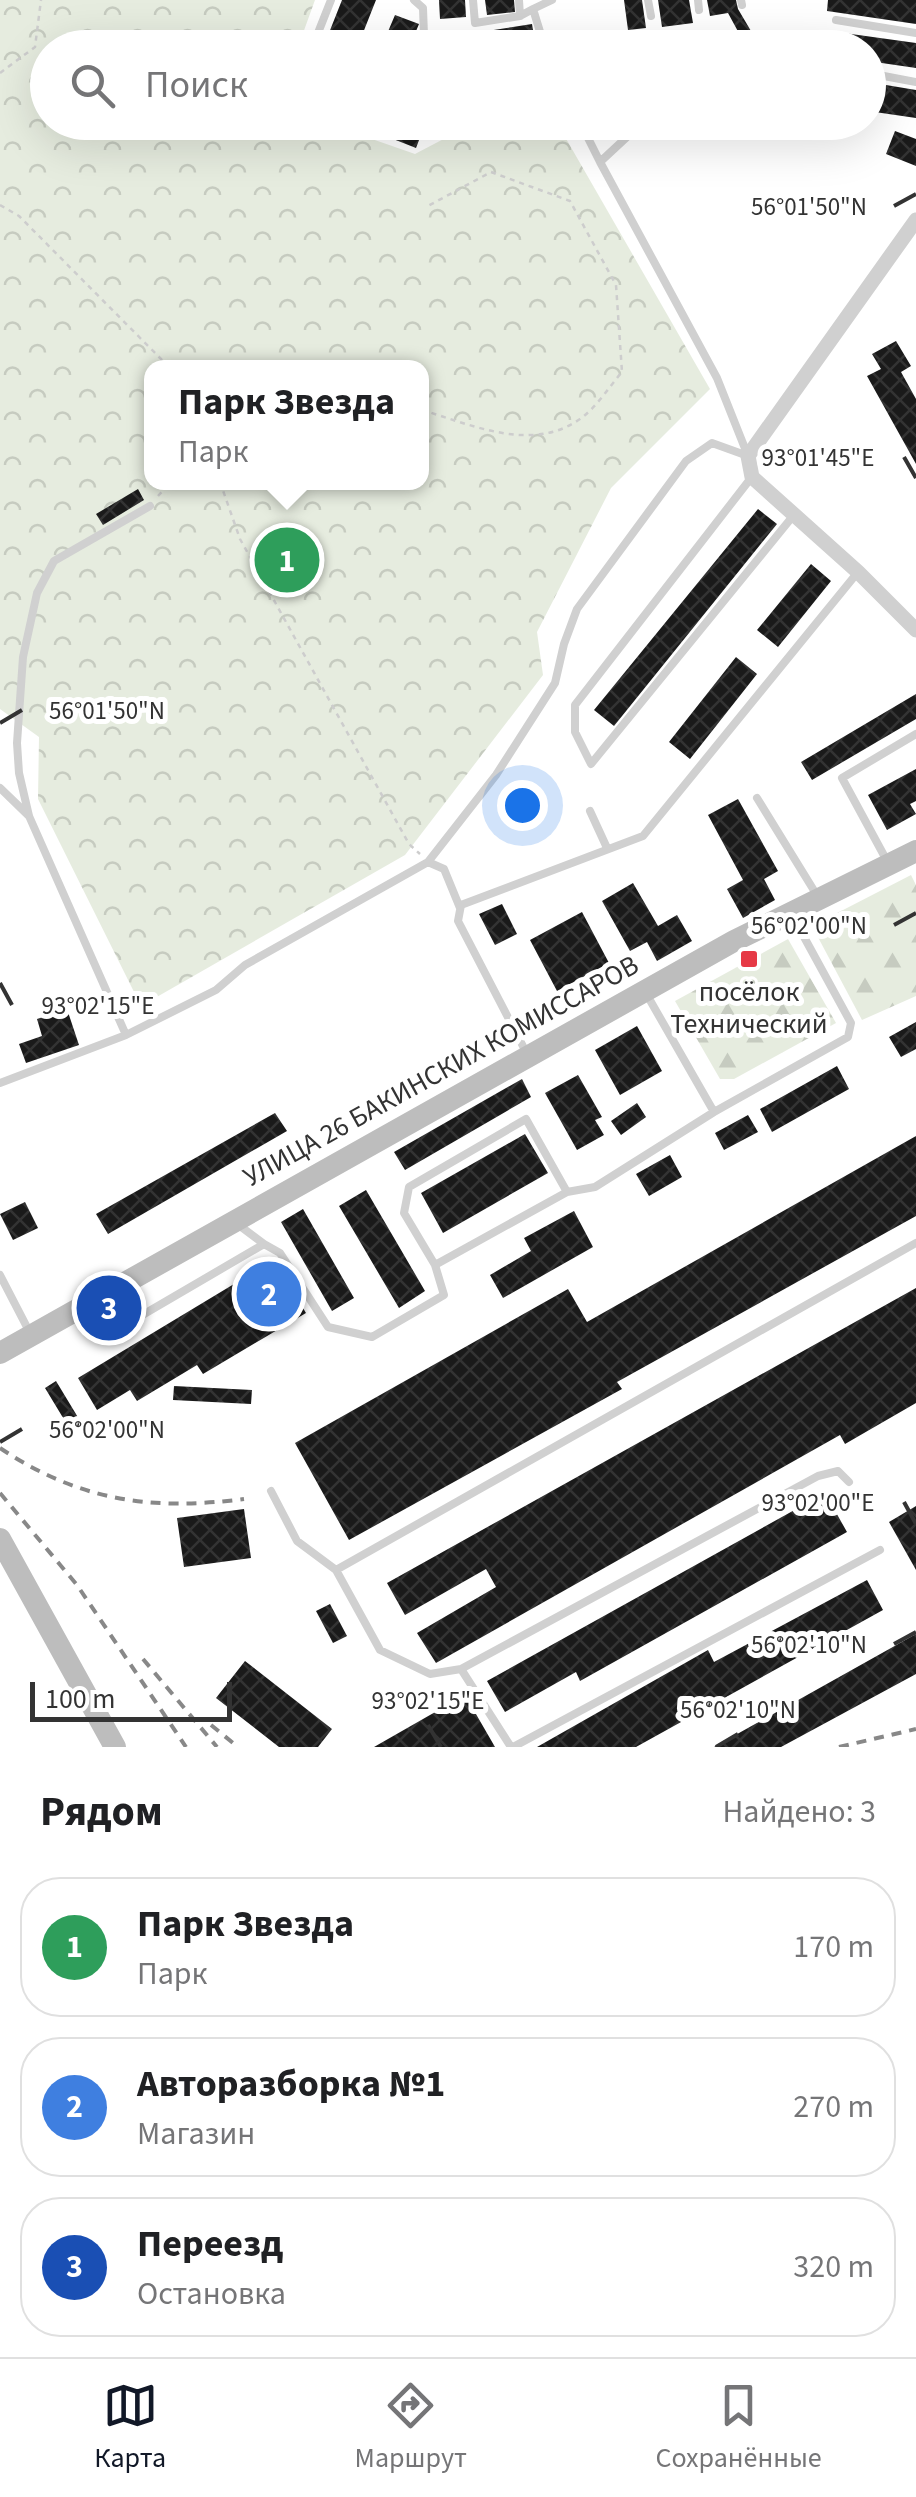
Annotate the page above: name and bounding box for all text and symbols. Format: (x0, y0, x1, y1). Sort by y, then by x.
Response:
search box (30, 30, 886, 140)
icon: search (65, 58, 120, 113)
text: Поиск (145, 58, 248, 112)
text: 56°01'50"N (751, 189, 867, 225)
popup (144, 360, 429, 490)
text: Парк Звезда (178, 375, 395, 429)
text: Парк (178, 429, 248, 475)
text: 93°01'45"E (762, 440, 874, 476)
pin: 1 (254, 522, 320, 598)
text: 56°01'50"N (49, 693, 165, 729)
your location (497, 780, 548, 831)
text: 56°02'00"N (751, 908, 867, 944)
street label: УЛИЦА 26 БАКИНСКИХ КОМИССАРОВ (236, 945, 646, 1197)
marker: посёлок Технический (738, 948, 760, 970)
place label: посёлок Технический (670, 972, 828, 1044)
text: 93°02'15"E (42, 988, 154, 1024)
pin: 2 (236, 1256, 302, 1332)
pin: 3 (76, 1270, 142, 1346)
text: 56°02'00"N (49, 1412, 165, 1448)
text: 93°02'00"E (762, 1485, 874, 1521)
text: 56°02'10"N (751, 1627, 867, 1663)
scale bar (30, 1677, 232, 1722)
text: 100 m (45, 1679, 116, 1719)
text: 93°02'15"E (372, 1683, 484, 1719)
text: 56°02'10"N (680, 1692, 796, 1728)
text: Рядом (40, 1782, 163, 1842)
text: Найдено: 3 (722, 1789, 876, 1835)
text: Парк Звезда (137, 1897, 354, 1951)
text: 1 (66, 1924, 83, 1970)
text: 170 m (793, 1924, 874, 1970)
text: Парк (137, 1951, 207, 1997)
text: Авторазборка №1 (137, 2057, 445, 2111)
text: 2 (66, 2084, 83, 2130)
text: 270 m (793, 2084, 874, 2130)
text: Магазин (137, 2111, 255, 2157)
text: Переезд (137, 2217, 283, 2271)
text: 3 (66, 2244, 83, 2290)
text: 320 m (793, 2244, 874, 2290)
text: Остановка (137, 2271, 286, 2317)
tab: Карта (94, 2378, 166, 2478)
tab: Маршрут (355, 2378, 467, 2478)
tab: Сохранённые (655, 2378, 822, 2478)

